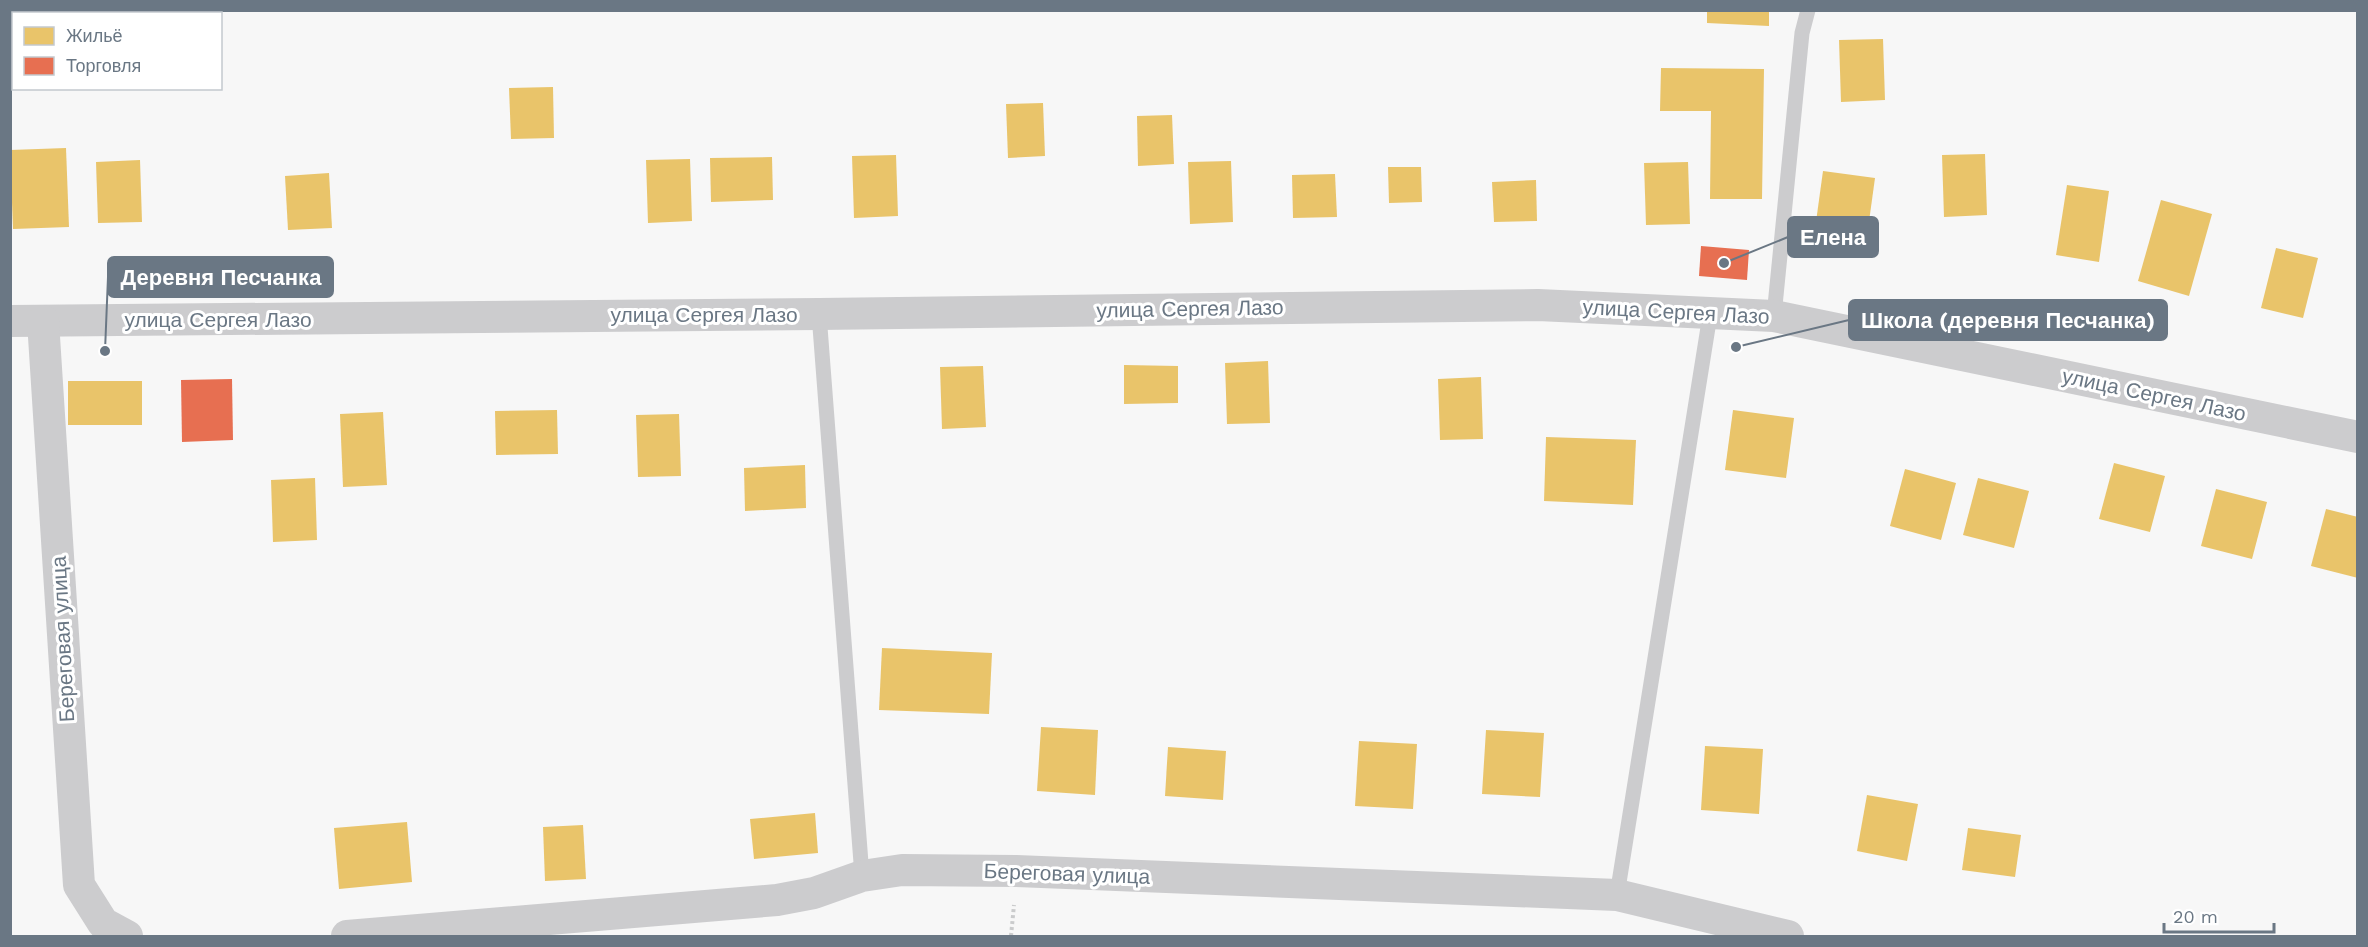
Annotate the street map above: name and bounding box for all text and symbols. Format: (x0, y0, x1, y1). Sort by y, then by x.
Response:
legend (12, 12, 222, 90)
text: Жильё (66, 25, 123, 46)
text: Торговля (66, 55, 141, 76)
callout: Елена (1788, 217, 1878, 257)
text: Елена (1800, 225, 1867, 250)
callout: Деревня Песчанка (108, 257, 333, 297)
text: Деревня Песчанка (121, 265, 322, 290)
street label: улица Сергея Лазо (1096, 294, 1284, 323)
street label: улица Сергея Лазо (1582, 294, 1770, 329)
callout: Школа (деревня Песчанка) (1849, 300, 2167, 340)
street label: улица Сергея Лазо (610, 302, 798, 327)
street label: улица Сергея Лазо (124, 307, 312, 332)
text: Школа (деревня Песчанка) (1861, 308, 2155, 333)
street label: улица Сергея Лазо (2060, 363, 2248, 426)
street label: Береговая улица (46, 555, 79, 723)
street label: Береговая улица (983, 858, 1151, 889)
scale bar (2164, 896, 2274, 934)
text: 20 m (2173, 906, 2218, 927)

